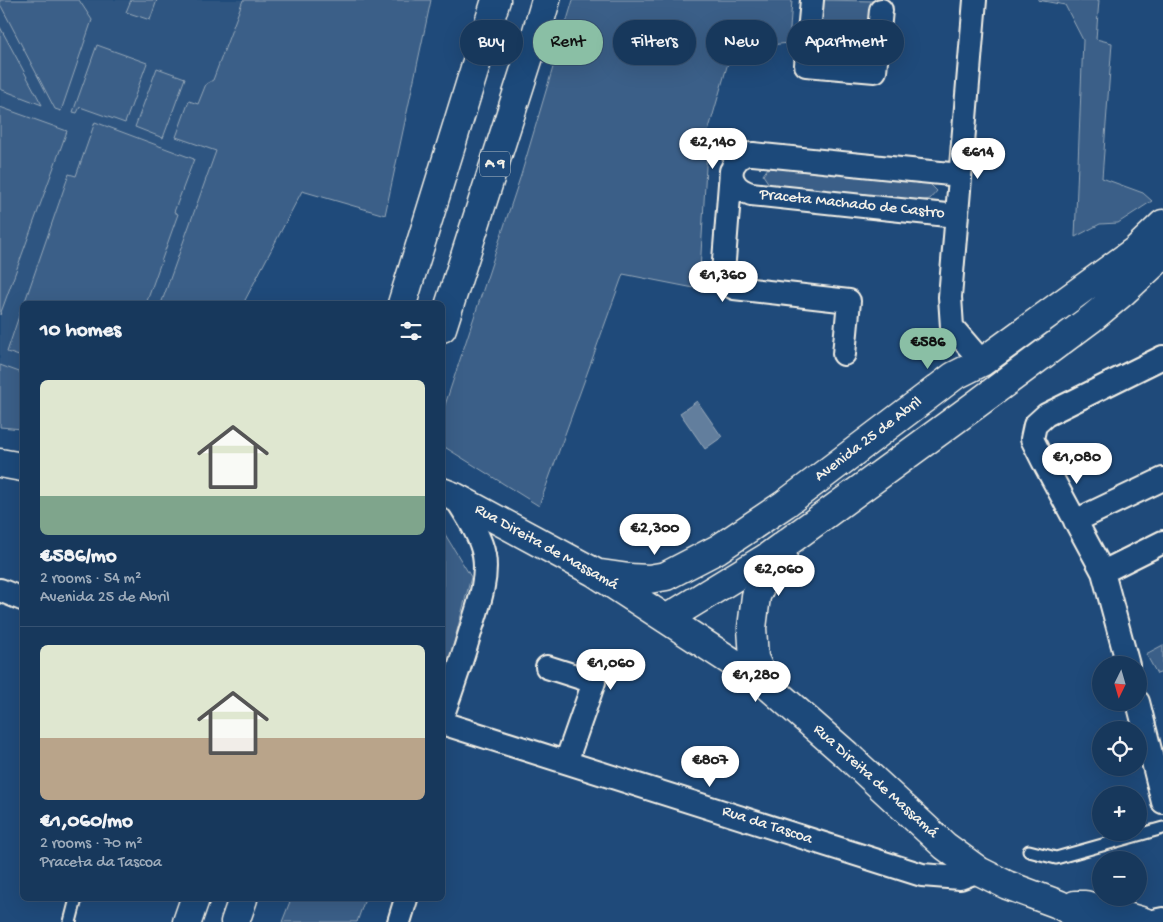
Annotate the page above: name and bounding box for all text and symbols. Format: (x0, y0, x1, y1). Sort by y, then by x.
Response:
chip: Buy (460, 20, 523, 65)
chip: Rent (533, 20, 603, 65)
chip: Filters (613, 20, 696, 65)
chip: New (706, 20, 777, 65)
chip: Apartment (787, 20, 904, 65)
pin: €2,140 (672, 128, 754, 170)
text: €2,140 (690, 134, 736, 153)
pin: €614 (948, 138, 1008, 180)
text: €614 (962, 144, 994, 163)
road number: A 9 (480, 152, 510, 176)
street label: Praceta Machado de Castro (758, 186, 945, 224)
pin: €1,360 (682, 260, 764, 303)
text: €1,360 (700, 267, 746, 286)
icon: filters (397, 317, 425, 345)
text: 10 homes (40, 319, 121, 344)
pin: €586 (898, 328, 958, 370)
text: €586 (911, 334, 945, 353)
street label: Avenida 25 de Abril (811, 393, 927, 487)
icon: home (188, 412, 278, 502)
pin: €1,080 (1036, 442, 1118, 485)
text: €1,080 (1053, 449, 1101, 468)
street label: Rua Direita de Massamá (471, 501, 622, 596)
pin: €2,300 (614, 514, 696, 556)
text: €2,300 (631, 520, 679, 539)
text: €586/mo (40, 545, 117, 570)
pin: €2,060 (738, 554, 820, 597)
text: €2,060 (755, 561, 803, 580)
text: 2 rooms · 54 m² (40, 570, 141, 589)
text: Avenida 25 de Abril (40, 589, 170, 608)
pin: €1,060 (570, 648, 652, 691)
text: €1,060 (587, 655, 635, 674)
north arrow (1092, 656, 1148, 711)
map controls (1092, 656, 1147, 906)
pin: €1,280 (715, 660, 797, 703)
text: €1,280 (733, 667, 779, 686)
icon: home (188, 678, 278, 768)
street label: Rua Direita de Massamá (809, 721, 942, 844)
button: locate (1092, 721, 1147, 776)
pin: €807 (680, 746, 740, 788)
text: €807 (692, 752, 728, 771)
button: + (1092, 786, 1147, 841)
street label: Rua da Tascoa (719, 802, 816, 850)
text: €1,060/mo (40, 810, 133, 835)
text: 2 rooms · 70 m² (40, 835, 143, 854)
button: − (1092, 851, 1147, 906)
text: Praceta da Tascoa (40, 854, 162, 873)

